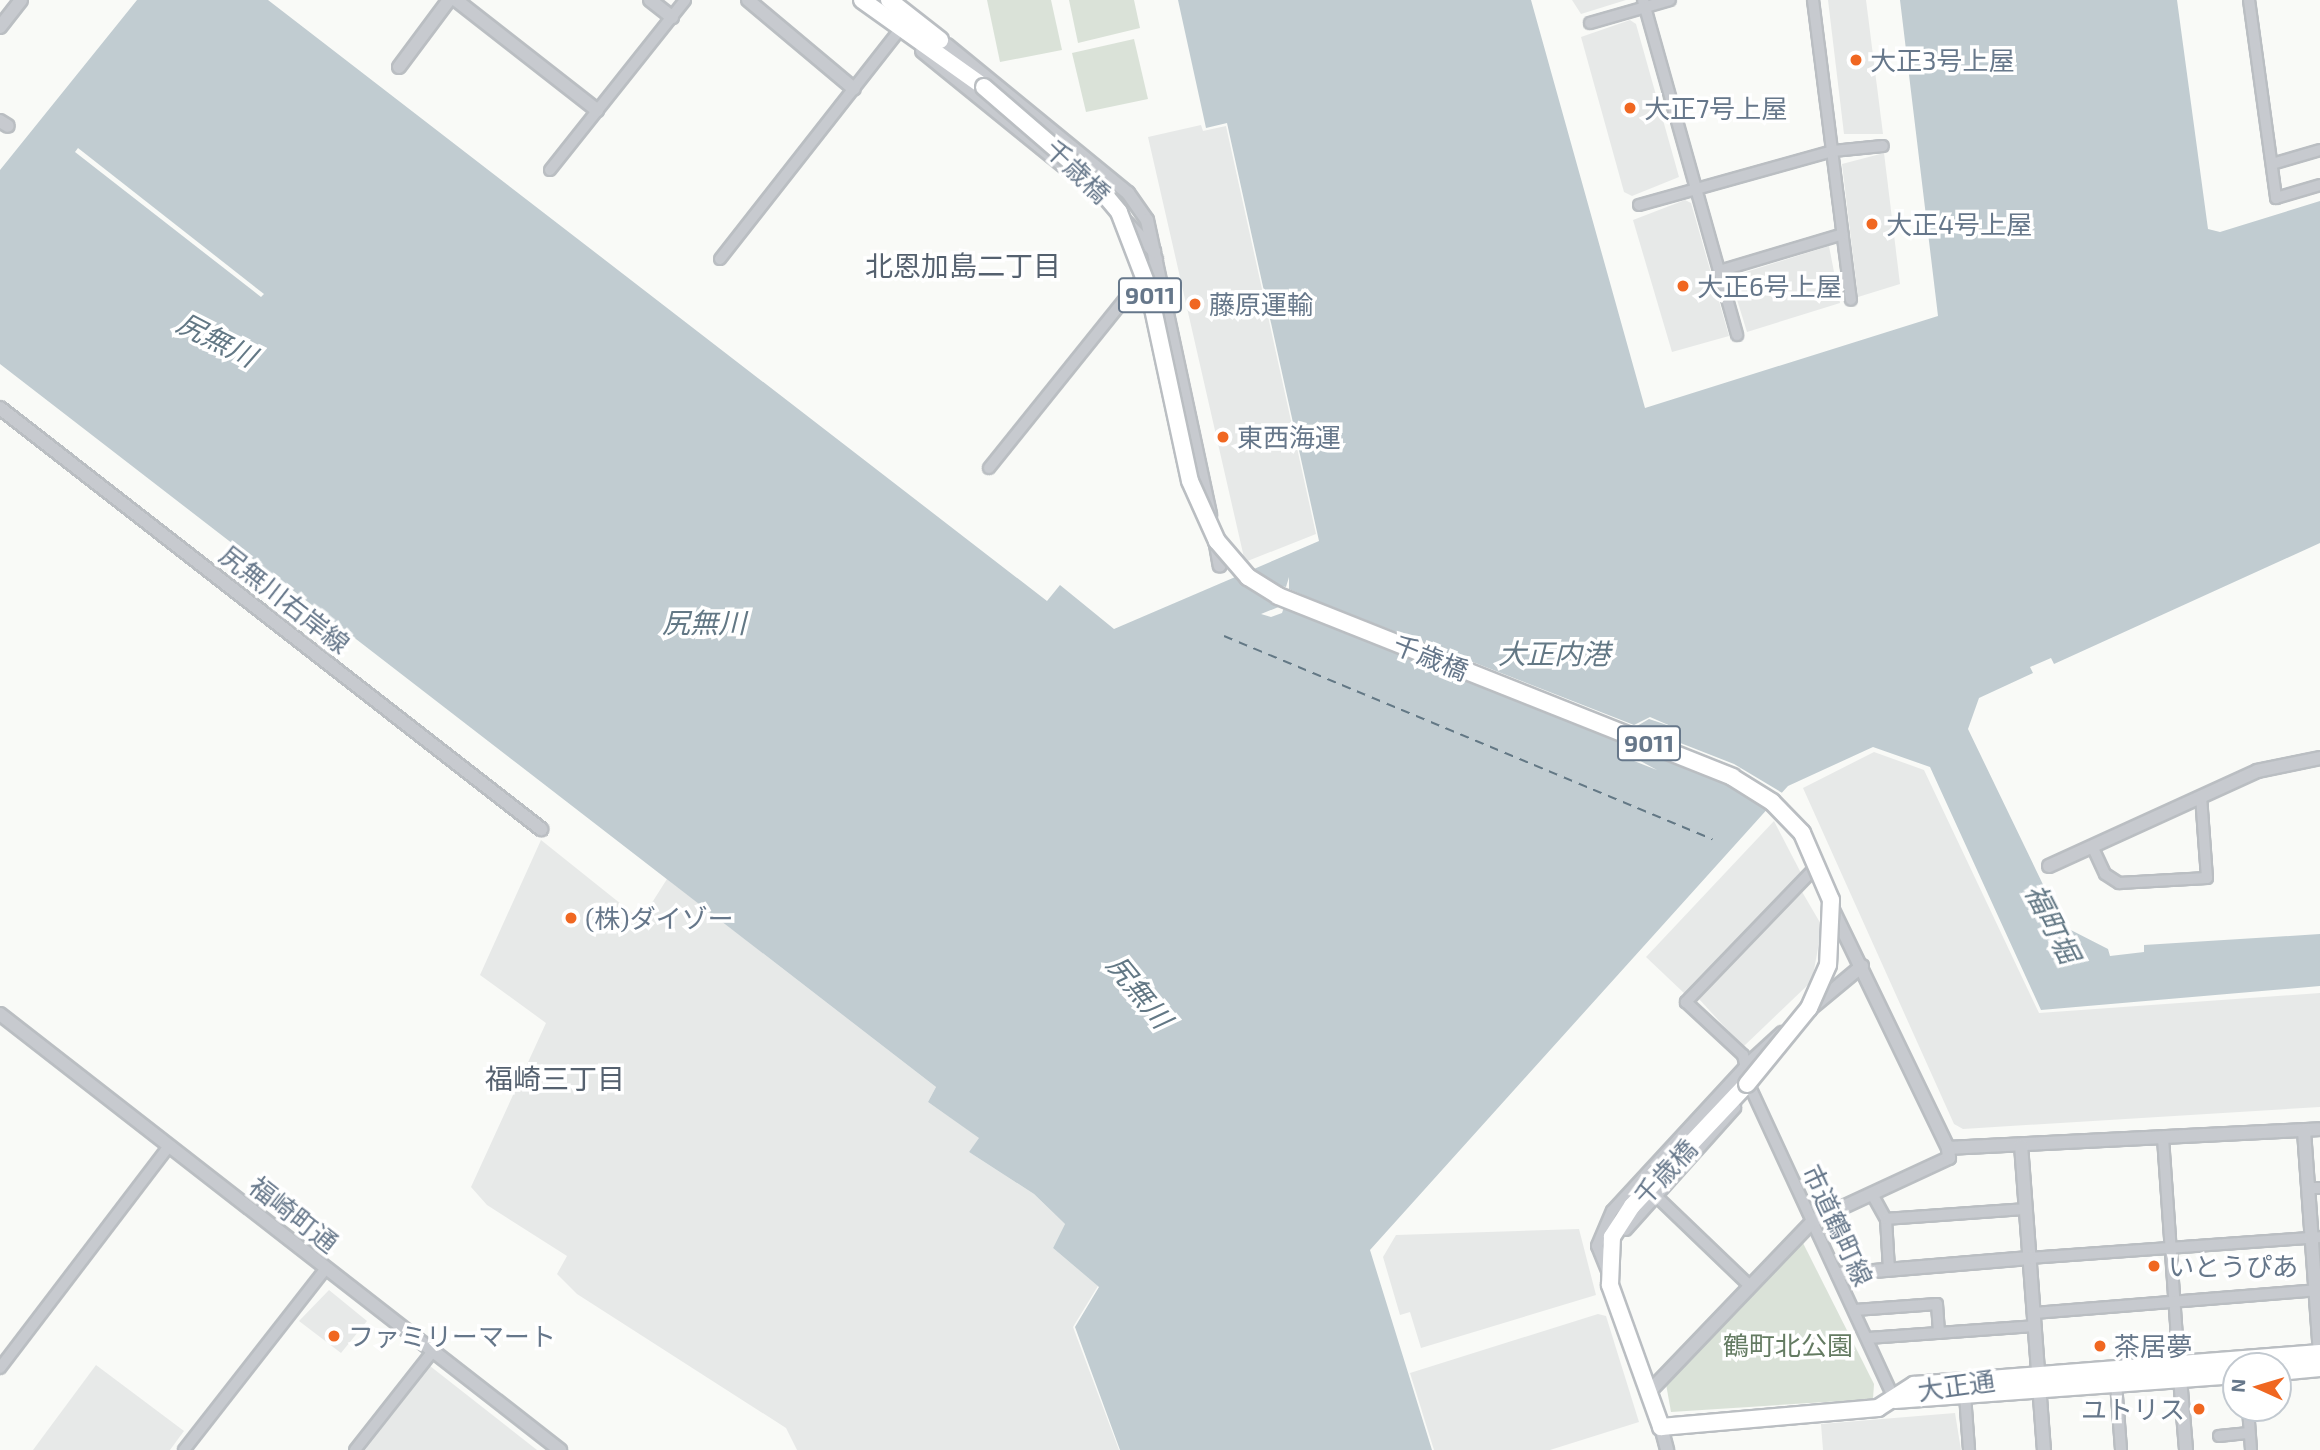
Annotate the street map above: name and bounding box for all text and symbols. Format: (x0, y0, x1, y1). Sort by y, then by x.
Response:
place label: 大正3号上屋 (1870, 44, 2014, 76)
marker: 大正3号上屋 (1848, 52, 1864, 68)
place label: 大正7号上屋 (1644, 92, 1787, 124)
marker: 大正7号上屋 (1622, 100, 1638, 116)
street label: 千歳橋 (1039, 133, 1117, 209)
place label: 大正4号上屋 (1886, 208, 2032, 240)
marker: 大正4号上屋 (1864, 216, 1880, 232)
district label: 北恩加島二丁目 (865, 248, 1061, 282)
place label: 大正6号上屋 (1697, 270, 1842, 302)
road number: 9011 (1117, 274, 1183, 316)
marker: 大正6号上屋 (1675, 278, 1691, 294)
place label: 藤原運輸 (1209, 288, 1313, 320)
marker: 藤原運輸 (1187, 296, 1203, 312)
water label: 尻無川 (172, 305, 262, 373)
place label: 東西海運 (1237, 421, 1341, 453)
marker: 東西海運 (1215, 429, 1231, 445)
street label: 尻無川右岸線 (214, 539, 356, 659)
water label: 尻無川 (662, 605, 746, 639)
street label: 千歳橋 (1389, 628, 1473, 686)
water label: 大正内港 (1498, 636, 1610, 670)
road number: 9011 (1616, 722, 1682, 764)
water label: 福町堀 (2019, 878, 2087, 968)
place label: (株)ダイゾー (585, 902, 734, 934)
marker: (株)ダイゾー (563, 910, 579, 926)
water label: 尻無川 (1101, 948, 1179, 1034)
district label: 福崎三丁目 (485, 1061, 625, 1095)
street label: 千歳橋 (1627, 1133, 1703, 1211)
street label: 市道鶴町線 (1796, 1159, 1880, 1291)
street label: 福崎町通 (243, 1170, 345, 1258)
place label: いとうぴあ (2168, 1250, 2298, 1282)
marker: いとうぴあ (2146, 1258, 2162, 1274)
place label: ファミリーマート (348, 1320, 556, 1352)
marker: ファミリーマート (326, 1328, 342, 1344)
park label: 鶴町北公園 (1723, 1329, 1853, 1361)
place label: 茶居夢 (2114, 1330, 2192, 1362)
marker: 茶居夢 (2092, 1338, 2108, 1354)
north arrow (2222, 1352, 2292, 1422)
street label: 大正通 (1915, 1364, 1997, 1406)
text: N (2226, 1378, 2249, 1393)
place label: ユトリス (2081, 1393, 2185, 1425)
marker: ユトリス (2191, 1401, 2207, 1417)

